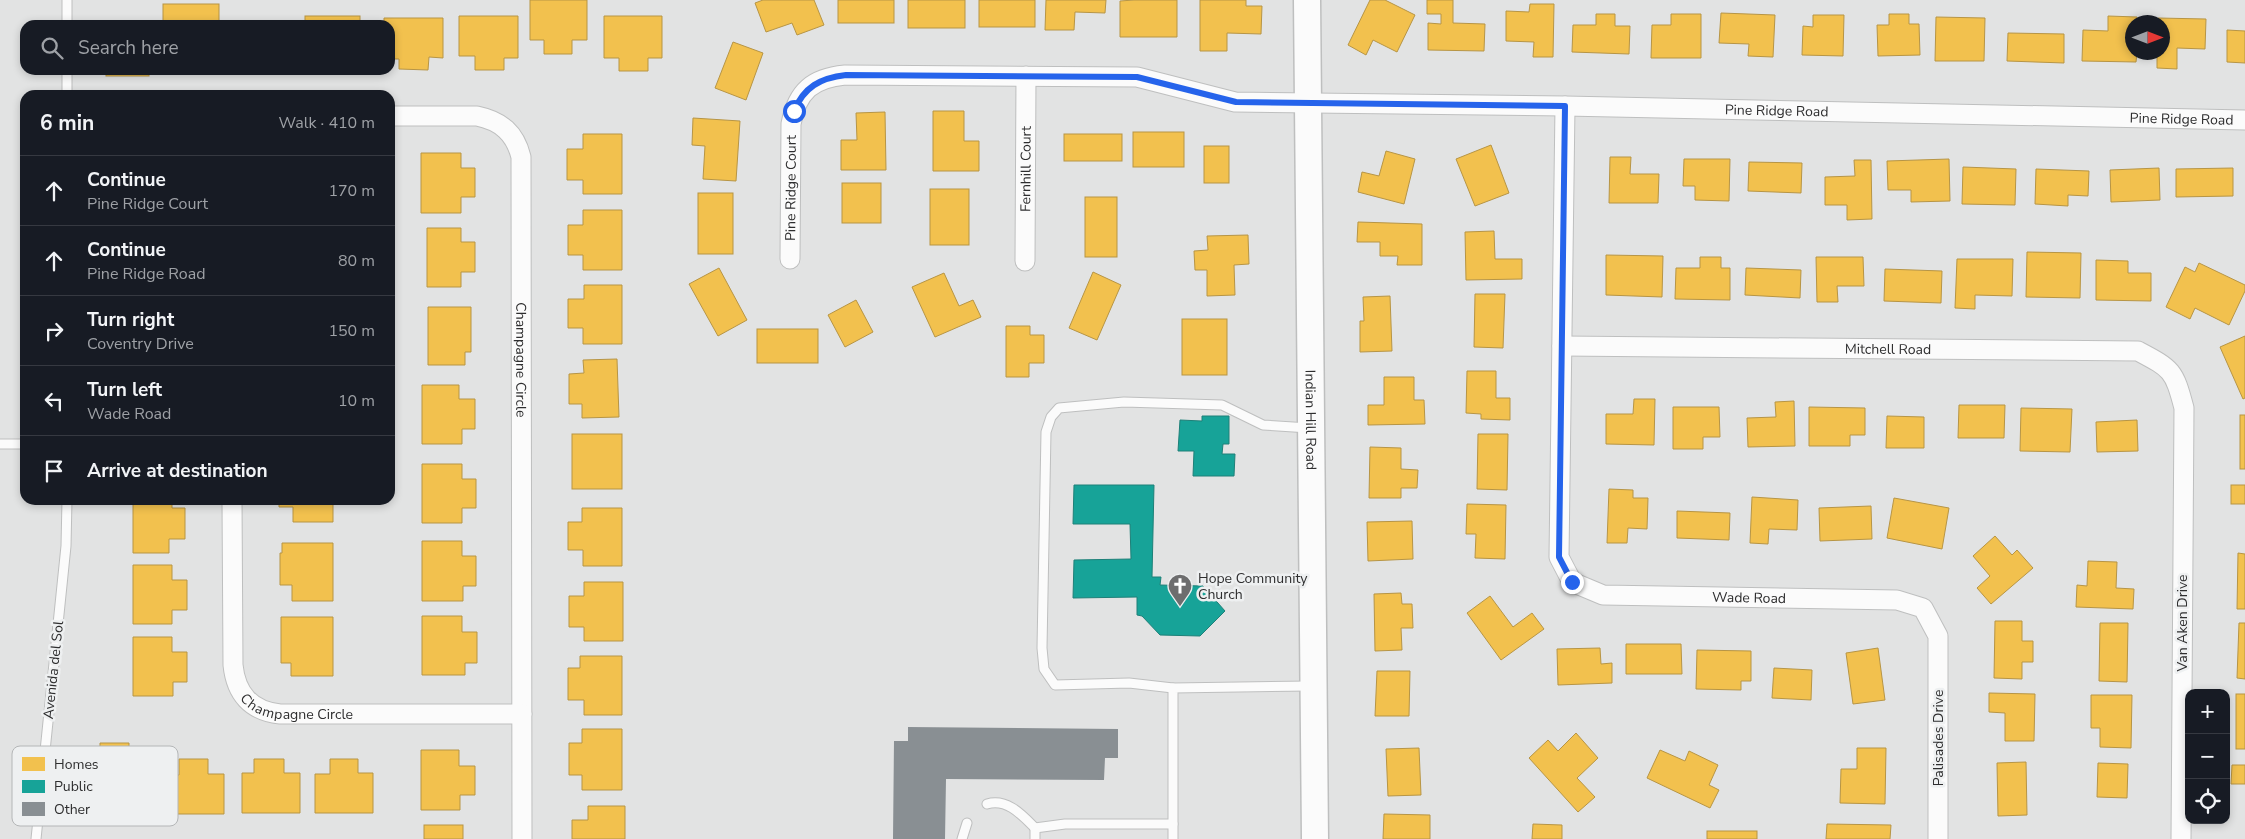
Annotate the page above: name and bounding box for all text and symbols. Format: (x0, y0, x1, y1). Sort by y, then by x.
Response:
north arrow (2125, 15, 2170, 60)
search box (20, 20, 395, 75)
icon: search (38, 34, 66, 62)
text: Search here (78, 35, 179, 61)
route start (783, 100, 806, 123)
street label: Pine Ridge Road (1725, 100, 1829, 121)
text: 6 min (40, 109, 94, 137)
street label: Pine Ridge Road (2129, 109, 2234, 130)
text: Walk · 410 m (279, 112, 375, 134)
street label: Fernhill Court (1016, 126, 1036, 212)
street label: Pine Ridge Court (781, 135, 801, 241)
text: Continue (87, 167, 166, 193)
icon: ahead (40, 177, 68, 205)
text: 170 m (328, 180, 375, 202)
text: Pine Ridge Court (87, 193, 208, 215)
text: Continue (87, 237, 166, 263)
icon: ahead (40, 247, 68, 275)
text: 80 m (338, 250, 375, 272)
text: Pine Ridge Road (87, 263, 206, 285)
street label: Champagne Circle (511, 302, 530, 418)
text: Turn right (87, 307, 174, 333)
icon: right (40, 317, 68, 345)
text: 150 m (328, 320, 375, 342)
text: Coventry Drive (87, 333, 194, 355)
street label: Mitchell Road (1845, 339, 1931, 359)
street label: Indian Hill Road (1301, 370, 1320, 470)
text: Turn left (87, 377, 162, 403)
icon: left (40, 387, 68, 415)
text: 10 m (338, 390, 375, 412)
text: Wade Road (87, 403, 171, 425)
icon: arrive (40, 457, 68, 485)
text: Arrive at destination (87, 458, 268, 484)
place label: Hope Community Church (1198, 569, 1308, 604)
route end (1561, 571, 1584, 594)
church icon: Hope Community Church (1167, 573, 1193, 607)
street label: Van Aken Drive (2173, 574, 2192, 673)
street label: Wade Road (1712, 588, 1786, 608)
street label: Avenida del Sol (39, 619, 68, 720)
street label: Champagne Circle (236, 689, 353, 724)
map controls (2185, 689, 2230, 824)
button: + (2185, 689, 2230, 734)
street label: Palisades Drive (1929, 690, 1948, 786)
button: − (2185, 734, 2230, 779)
legend (12, 746, 178, 826)
text: Homes (54, 755, 99, 774)
text: Public (54, 777, 93, 796)
button: locate (2185, 779, 2230, 824)
text: Other (54, 800, 90, 819)

